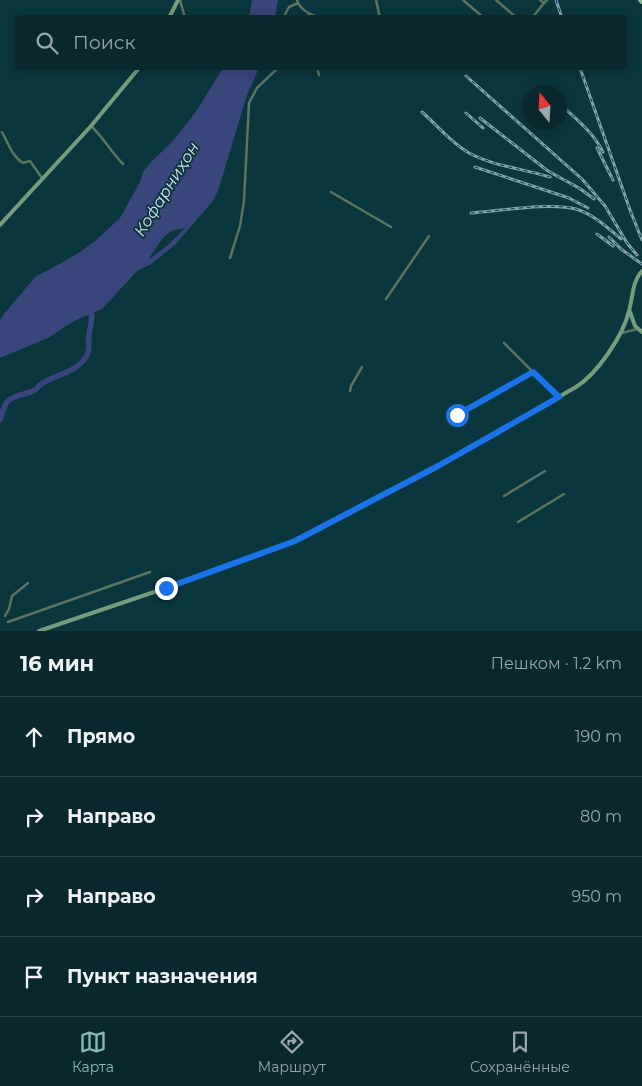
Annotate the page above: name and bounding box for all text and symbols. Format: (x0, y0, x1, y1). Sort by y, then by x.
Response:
search box (15, 15, 627, 70)
icon: search (33, 29, 61, 57)
text: Поиск (73, 31, 136, 54)
north arrow (522, 85, 567, 130)
water label: Кофарниҳон (130, 139, 203, 240)
route start (446, 404, 469, 427)
route end (155, 577, 178, 600)
text: 16 мин (20, 651, 94, 676)
text: Пешком · 1.2 km (491, 654, 622, 673)
icon: ahead (20, 723, 48, 751)
text: Прямо (67, 725, 135, 748)
text: 190 m (575, 727, 622, 746)
icon: right (20, 803, 48, 831)
text: Направо (67, 805, 156, 828)
text: 80 m (580, 807, 622, 826)
icon: right (20, 883, 48, 911)
text: Направо (67, 885, 156, 908)
text: 950 m (571, 887, 622, 906)
icon: arrive (20, 963, 48, 991)
text: Пункт назначения (67, 965, 258, 988)
tab: Карта (72, 1028, 114, 1076)
tab: Маршрут (258, 1028, 326, 1076)
tab: Сохранённые (470, 1028, 570, 1076)

